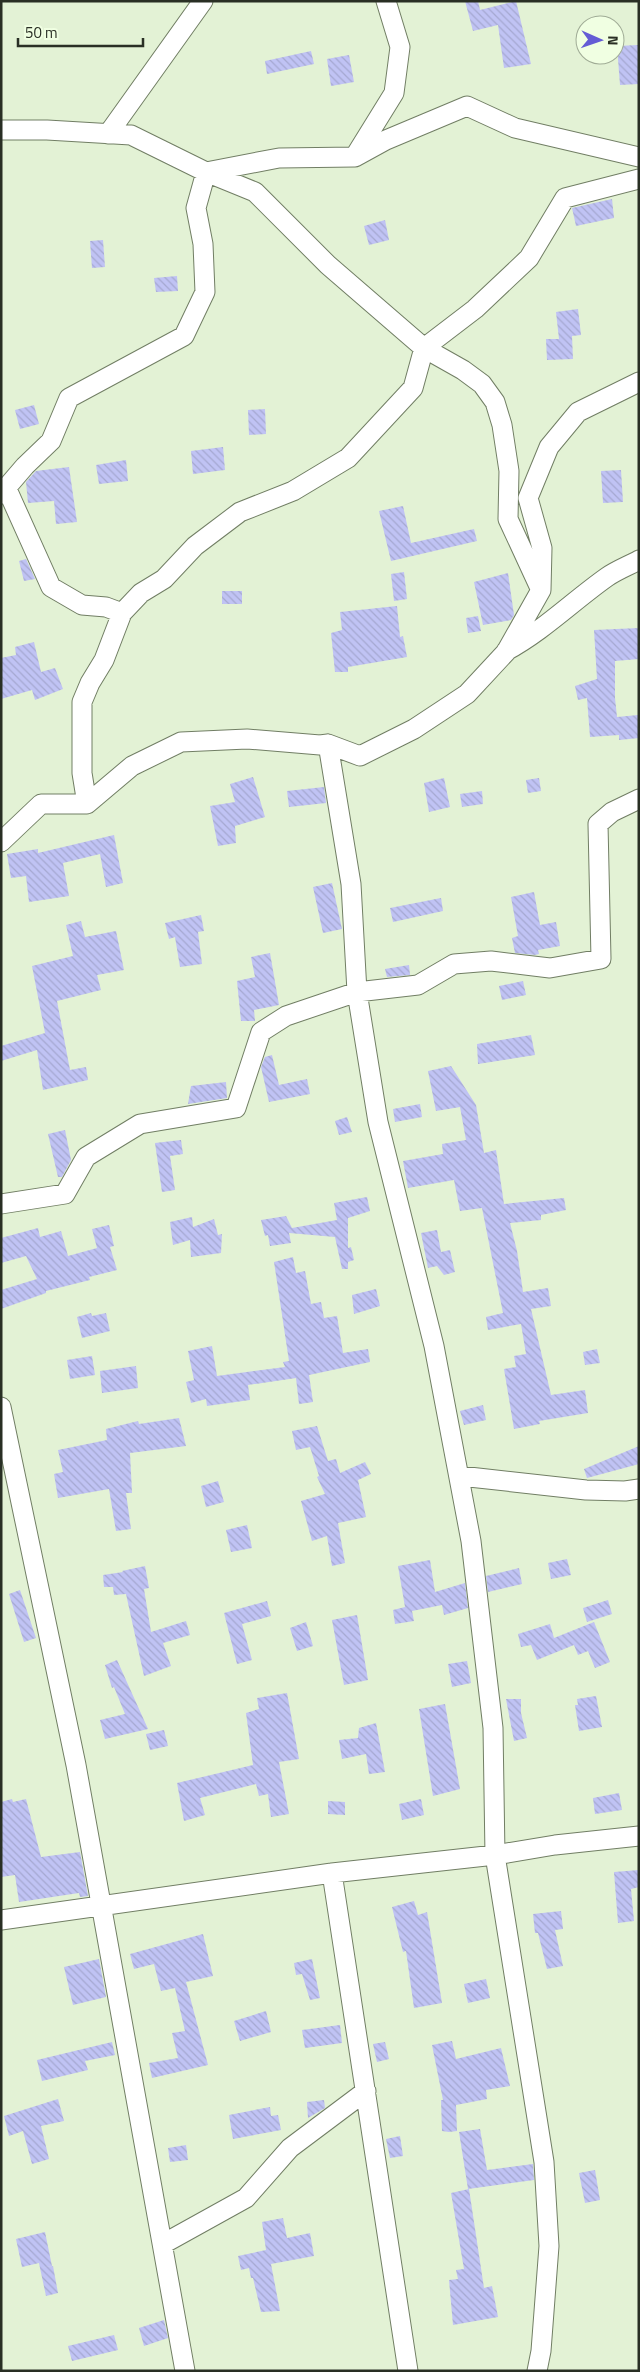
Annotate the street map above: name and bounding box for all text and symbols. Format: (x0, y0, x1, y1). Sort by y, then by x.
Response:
scale bar (18, 15, 142, 47)
north arrow (575, 15, 625, 65)
text: 50 m (25, 21, 58, 44)
text: N (603, 35, 624, 46)

